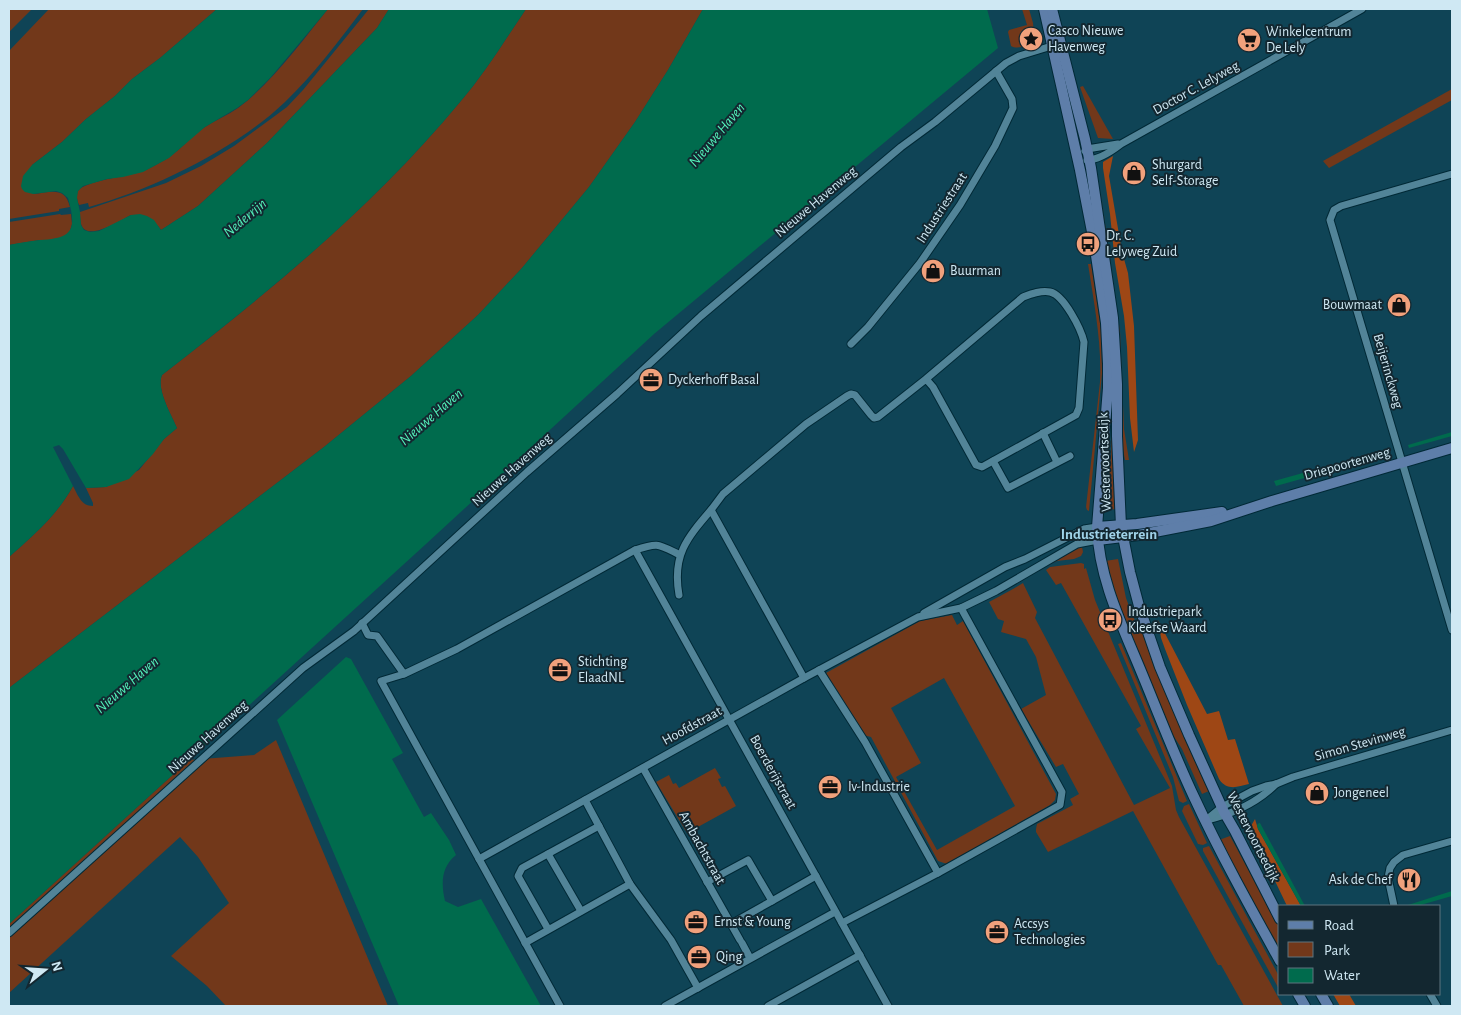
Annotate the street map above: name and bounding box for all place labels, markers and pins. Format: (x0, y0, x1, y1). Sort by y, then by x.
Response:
place label: Casco Nieuwe Havenweg (1048, 24, 1124, 54)
place label: Winkelcentrum De Lely (1266, 25, 1351, 55)
place icon: Casco Nieuwe Havenweg (1018, 26, 1044, 52)
supermarket icon: Winkelcentrum De Lely (1236, 27, 1262, 53)
place label: Shurgard Self-Storage (1152, 158, 1219, 188)
shop icon: Shurgard Self-Storage (1121, 160, 1147, 186)
place label: Dr. C. Lelyweg Zuid (1106, 229, 1177, 259)
bus stop icon: Dr. C. Lelyweg Zuid (1075, 231, 1101, 257)
shop icon: Buurman (920, 258, 946, 284)
place label: Buurman (950, 264, 1001, 278)
shop icon: Bouwmaat (1386, 292, 1412, 318)
place label: Bouwmaat (1323, 298, 1383, 312)
office icon: Dyckerhoff Basal (638, 367, 664, 393)
place label: Dyckerhoff Basal (668, 373, 759, 387)
place label: Industriepark Kleefse Waard (1128, 605, 1207, 635)
bus stop icon: Industriepark Kleefse Waard (1097, 607, 1123, 633)
place label: Stichting ElaadNL (578, 655, 627, 685)
office icon: Stichting ElaadNL (547, 657, 573, 683)
office icon: Iv-Industrie (817, 774, 843, 800)
place label: Iv-Industrie (848, 780, 910, 794)
shop icon: Jongeneel (1304, 780, 1330, 806)
place label: Jongeneel (1334, 786, 1389, 800)
restaurant icon: Ask de Chef (1396, 867, 1422, 893)
place label: Ask de Chef (1329, 873, 1393, 887)
office icon: Ernst & Young (683, 909, 709, 935)
place label: Ernst & Young (714, 915, 791, 929)
place label: Accsys Technologies (1014, 917, 1085, 947)
office icon: Accsys Technologies (984, 919, 1010, 945)
office icon: Qing (686, 944, 712, 970)
place label: Qing (716, 950, 743, 964)

